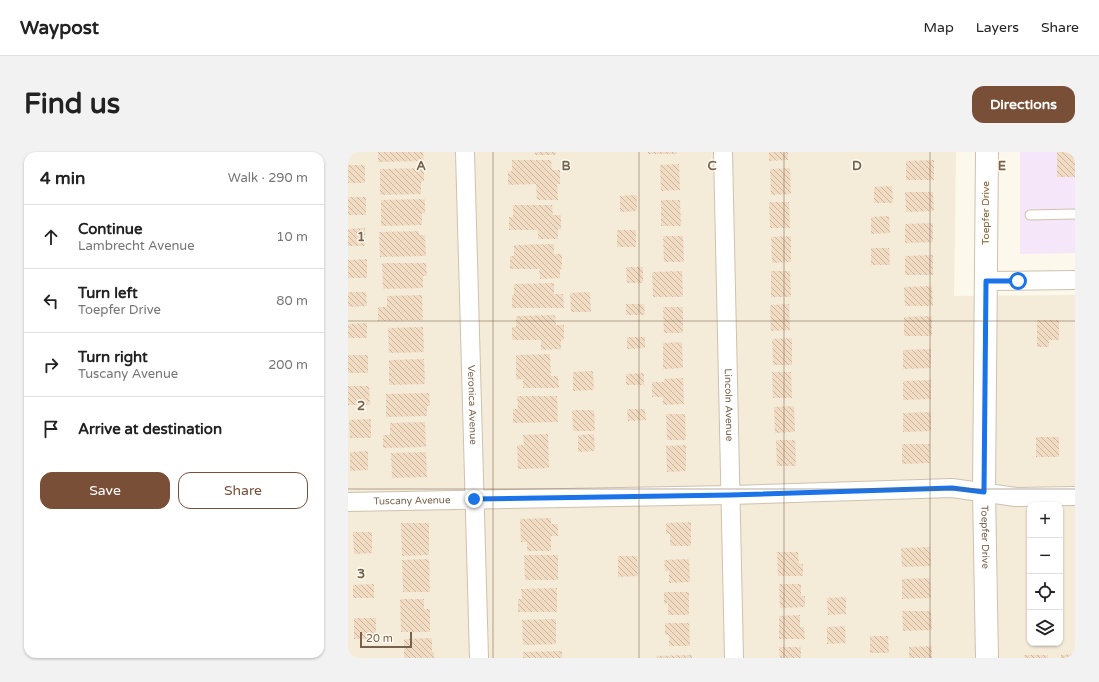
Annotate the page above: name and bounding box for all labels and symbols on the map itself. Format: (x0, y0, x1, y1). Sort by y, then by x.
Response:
text: A (416, 158, 426, 174)
text: B (561, 158, 571, 174)
text: C (707, 158, 717, 174)
text: D (852, 158, 862, 174)
text: E (998, 158, 1006, 174)
street label: Toepfer Drive (980, 181, 992, 245)
text: 1 (357, 229, 365, 245)
route start (1009, 272, 1027, 290)
street label: Veronica Avenue (465, 365, 479, 445)
street label: Lincoln Avenue (722, 368, 735, 442)
text: 2 (357, 398, 365, 414)
route end (465, 490, 483, 508)
street label: Tuscany Avenue (373, 494, 451, 508)
street label: Toepfer Drive (978, 505, 991, 569)
text: 3 (357, 566, 365, 582)
scale bar (360, 630, 412, 649)

